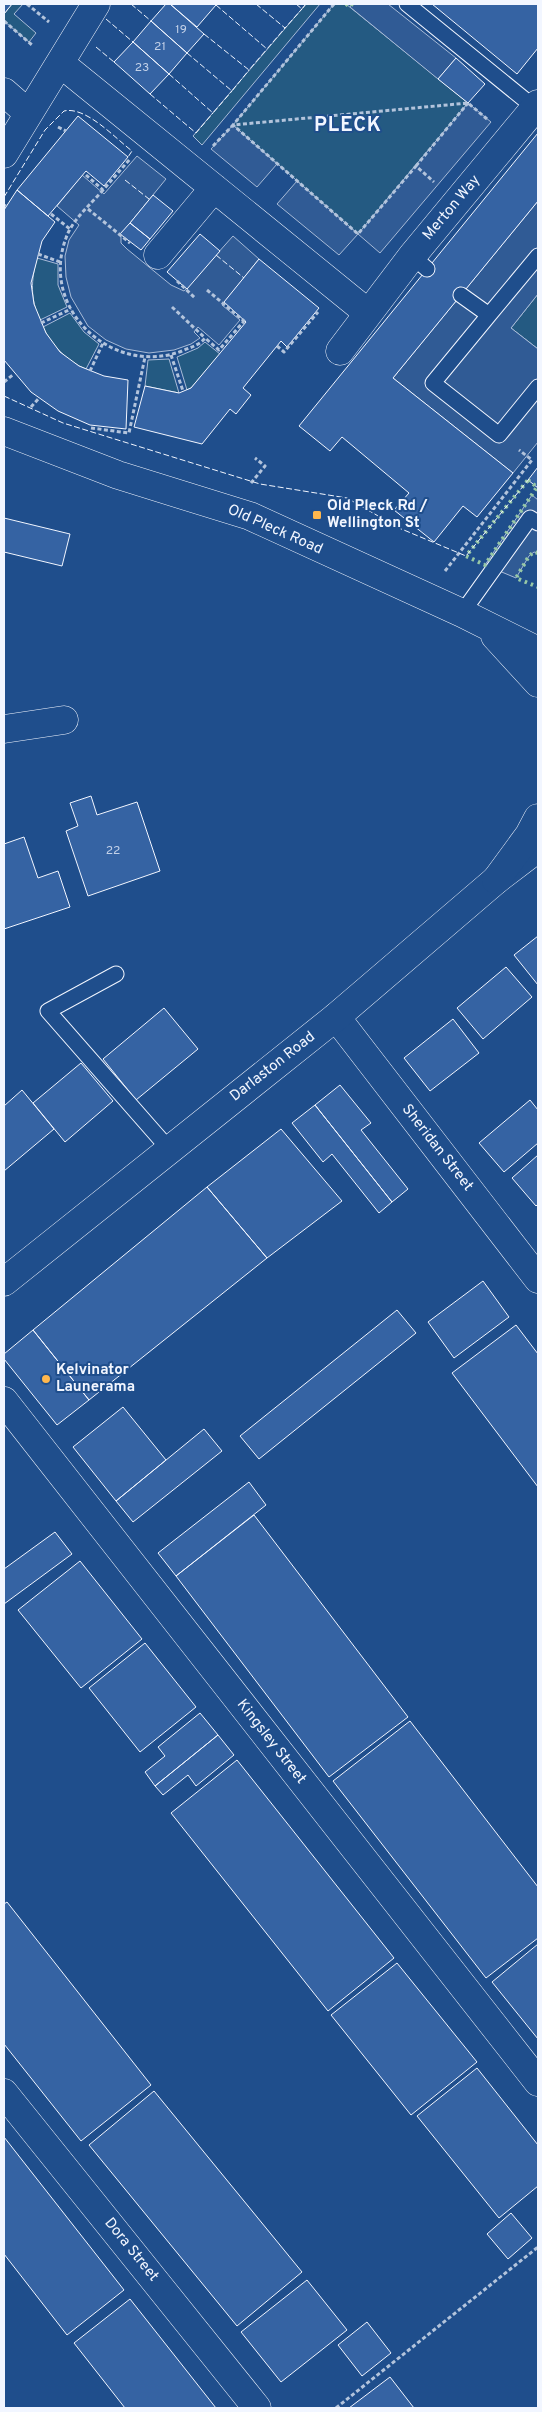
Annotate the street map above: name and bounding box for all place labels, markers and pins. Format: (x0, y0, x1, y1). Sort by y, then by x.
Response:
place label: Old Pleck Rd / Wellington St (327, 497, 428, 533)
marker: Old Pleck Rd / Wellington St (311, 509, 323, 521)
place label: Kelvinator Launerama (56, 1361, 135, 1397)
marker: Kelvinator Launerama (40, 1373, 52, 1385)

